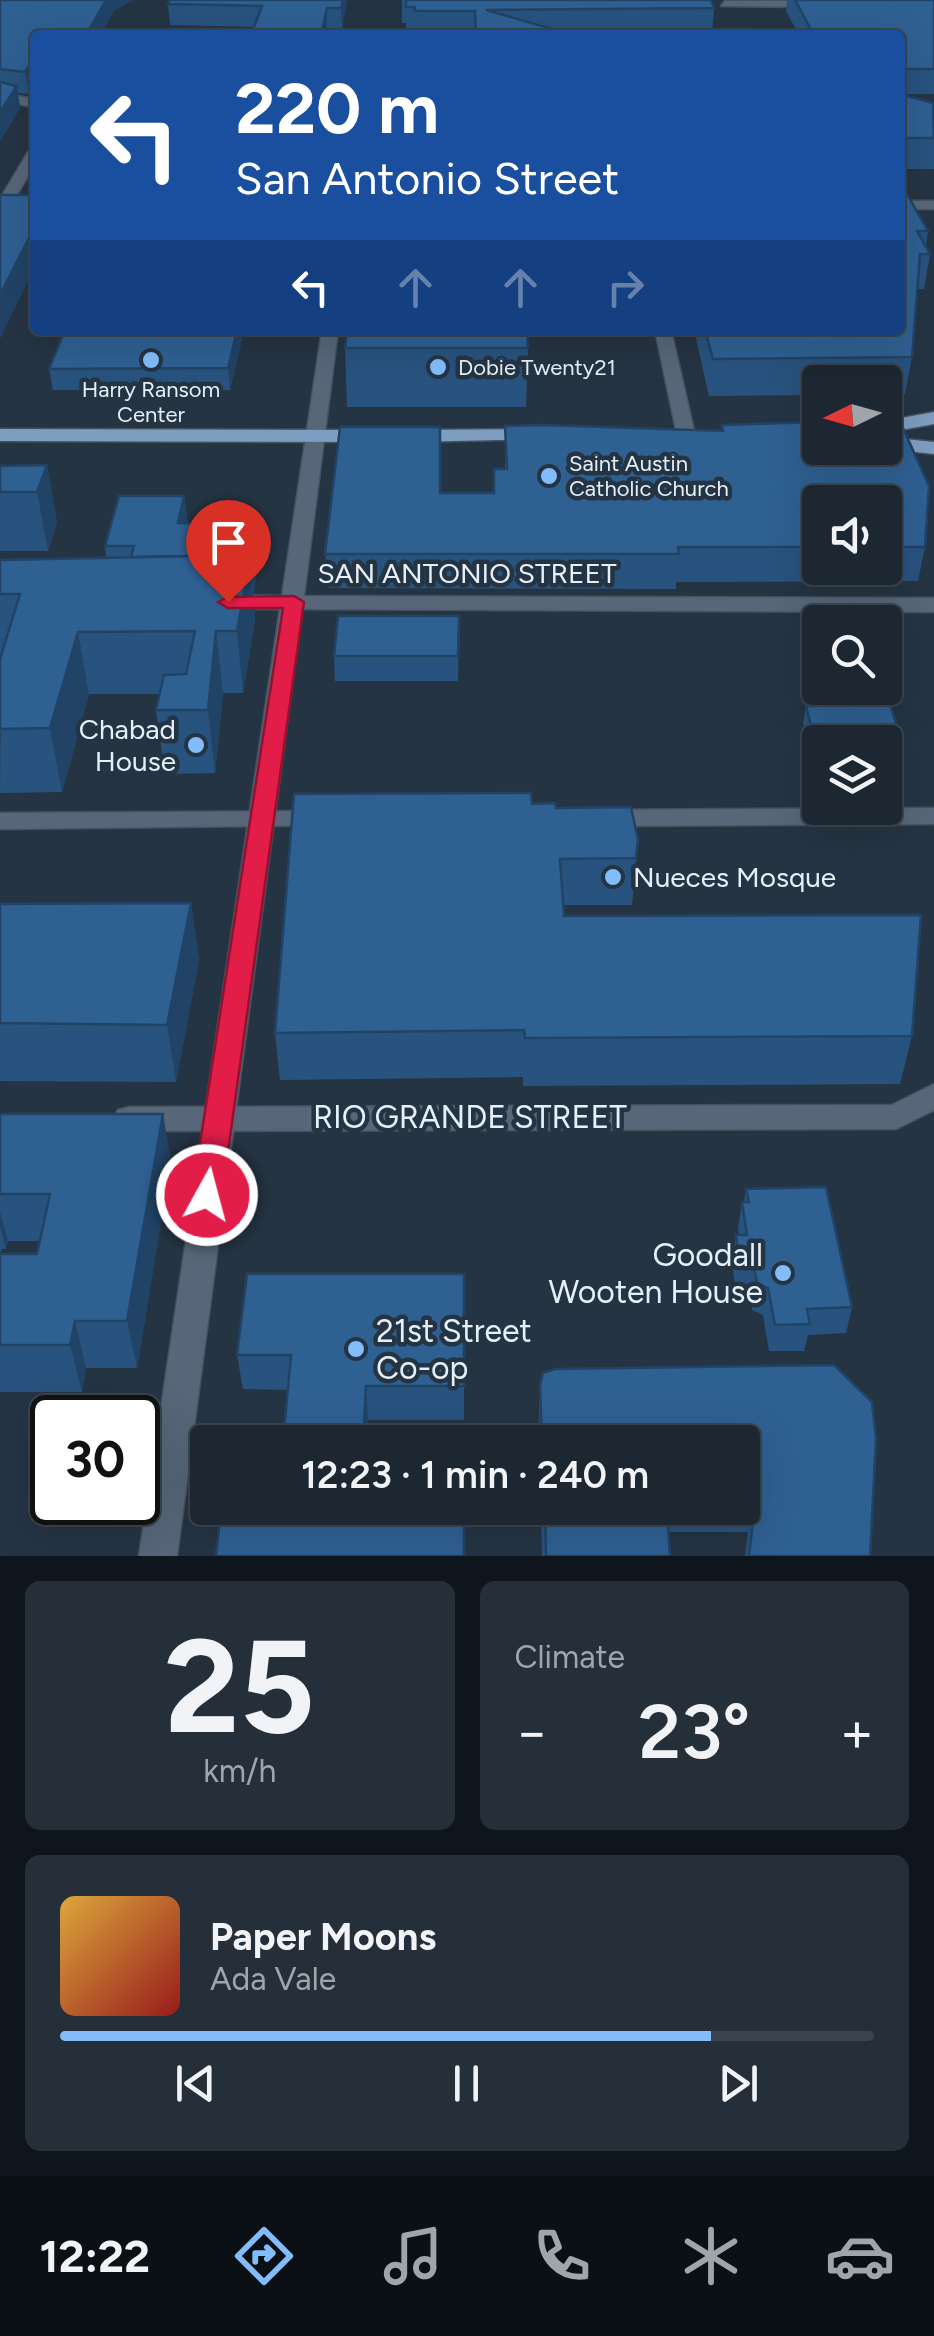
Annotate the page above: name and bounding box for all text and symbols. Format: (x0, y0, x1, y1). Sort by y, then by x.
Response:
text: 220 m (235, 66, 439, 151)
icon: left (70, 70, 200, 200)
text: San Antonio Street (235, 151, 619, 205)
icon: left (283, 260, 338, 315)
icon: ahead (388, 260, 443, 315)
icon: ahead (493, 260, 548, 315)
icon: right (598, 260, 653, 315)
marker: Harry Ransom Center (140, 349, 162, 371)
place label: Dobie Twenty21 (458, 354, 616, 381)
marker: Dobie Twenty21 (427, 356, 449, 378)
north arrow (802, 365, 902, 465)
map controls (802, 365, 902, 825)
place label: Harry Ransom Center (82, 376, 220, 428)
place label: Saint Austin Catholic Church (569, 450, 729, 502)
marker: Saint Austin Catholic Church (538, 465, 560, 487)
button: sound (802, 485, 902, 585)
pin (186, 500, 271, 603)
icon: arrive (201, 515, 256, 570)
street label: SAN ANTONIO STREET (317, 556, 617, 590)
button: search (802, 605, 902, 705)
place label: Chabad House (79, 712, 176, 778)
button: layers (802, 725, 902, 825)
marker: Chabad House (185, 734, 207, 756)
place label: Nueces Mosque (633, 860, 836, 894)
marker: Nueces Mosque (602, 866, 624, 888)
street label: RIO GRANDE STREET (313, 1098, 627, 1136)
position arrow (155, 1143, 259, 1247)
place label: Goodall Wooten House (548, 1236, 763, 1311)
marker: Goodall Wooten House (772, 1262, 794, 1284)
place label: 21st Street Co-op (376, 1312, 532, 1387)
marker: 21st Street Co-op (345, 1338, 367, 1360)
speed limit sign: 30 (30, 1395, 160, 1525)
text: 12:23 · 1 min · 240 m (301, 1452, 649, 1498)
text: 25 (164, 1609, 315, 1765)
text: Climate (515, 1638, 625, 1676)
text: 23° (638, 1687, 750, 1777)
text: − (515, 1699, 549, 1765)
text: + (840, 1699, 874, 1765)
text: km/h (203, 1752, 276, 1790)
text: Paper Moons (210, 1914, 436, 1960)
text: Ada Vale (210, 1960, 336, 1998)
icon: previous (168, 2056, 223, 2111)
icon: pause (439, 2056, 494, 2111)
icon: next (711, 2056, 766, 2111)
icon: directions (229, 2221, 299, 2291)
icon: music (378, 2221, 448, 2291)
icon: phone (527, 2221, 597, 2291)
icon: climate (676, 2221, 746, 2291)
icon: car (825, 2221, 895, 2291)
text: 12:22 (39, 2229, 150, 2283)

